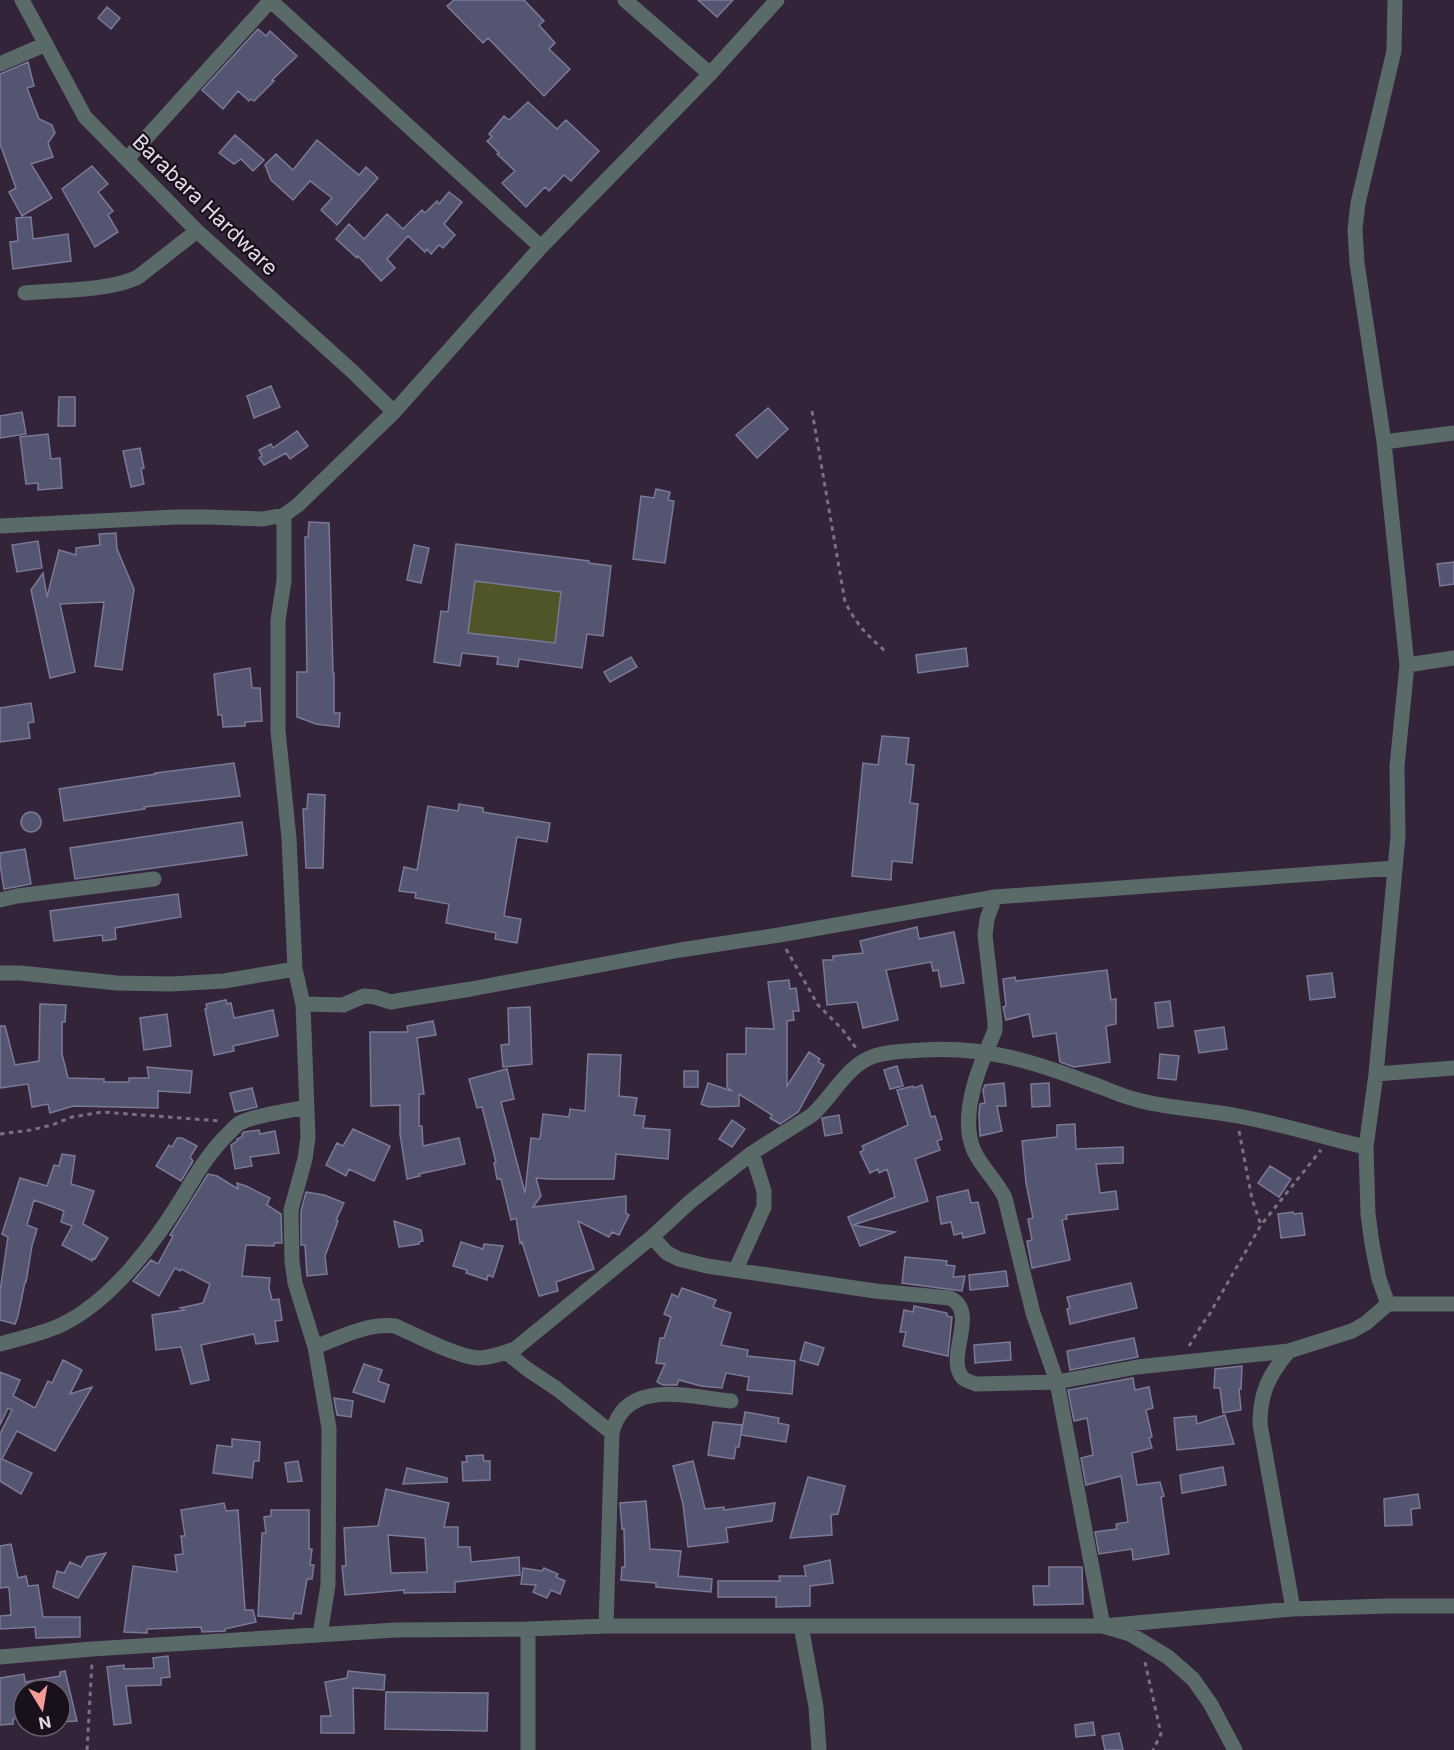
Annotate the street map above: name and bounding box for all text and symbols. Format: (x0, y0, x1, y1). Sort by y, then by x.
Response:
street label: Barabara Hardware (128, 129, 283, 280)
north arrow (12, 1678, 72, 1738)
text: N (37, 1712, 53, 1734)

